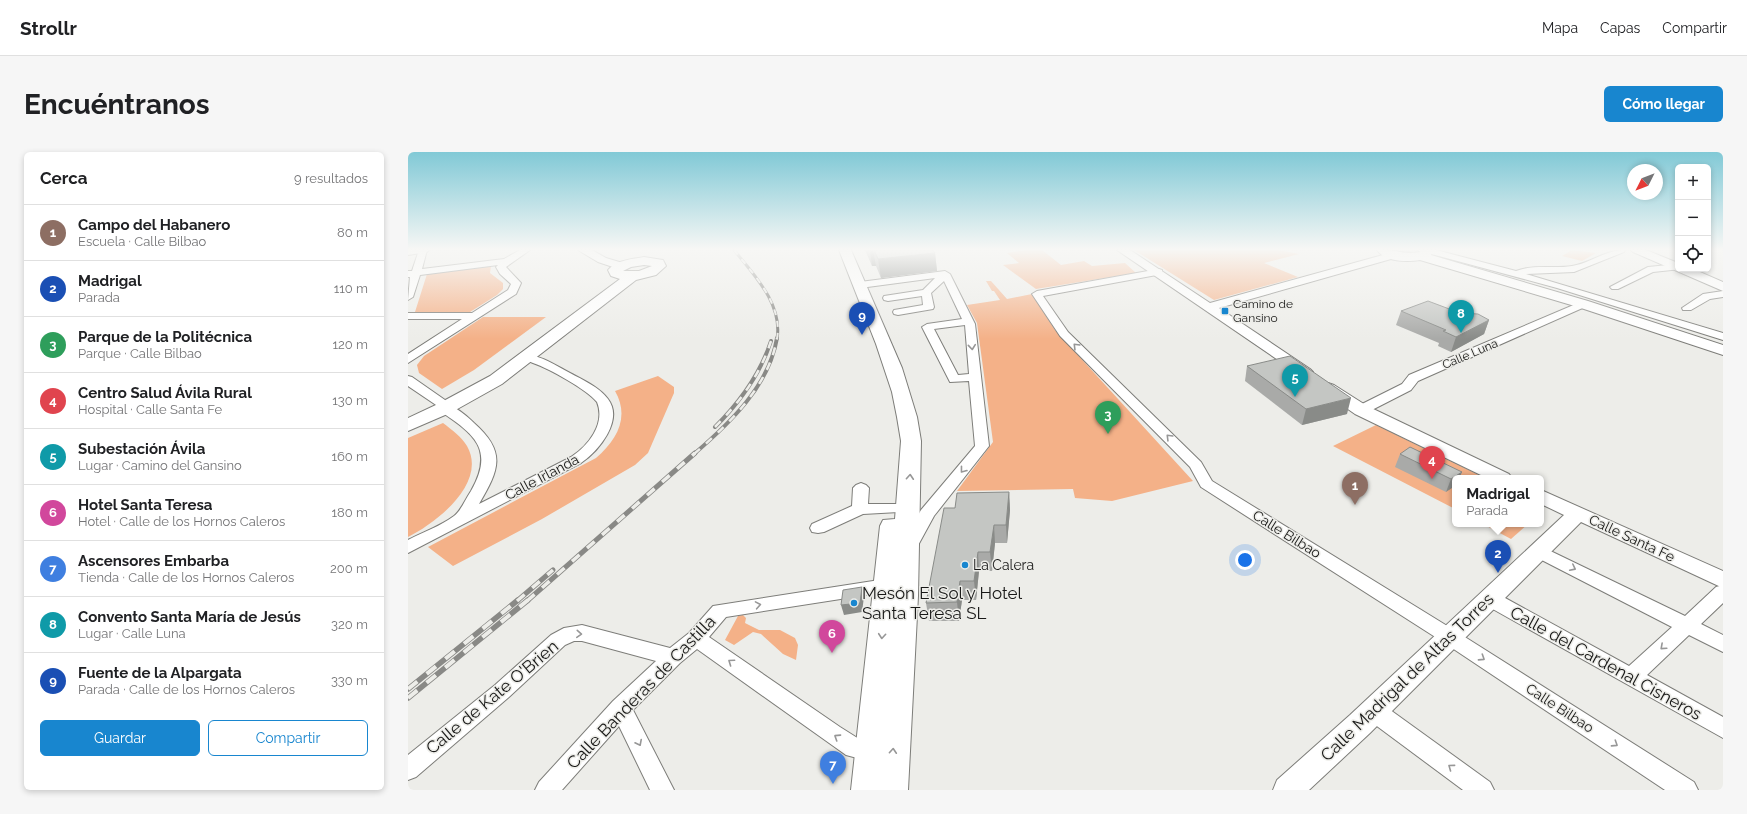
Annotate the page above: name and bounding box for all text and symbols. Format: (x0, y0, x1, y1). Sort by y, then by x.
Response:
text: Strollr (20, 17, 77, 39)
text: Mapa (1542, 20, 1578, 36)
text: Capas (1600, 20, 1640, 36)
text: Compartir (1662, 20, 1727, 36)
button: Cómo llegar (1604, 86, 1723, 122)
text: Encuéntranos (24, 88, 210, 121)
north arrow (1627, 164, 1663, 200)
map controls (1675, 164, 1711, 272)
button: + (1675, 164, 1711, 200)
text: Cerca (40, 168, 88, 188)
text: 9 resultados (294, 171, 368, 186)
button: − (1675, 200, 1711, 236)
text: Campo del Habanero (78, 216, 230, 234)
text: 1 (50, 225, 56, 240)
text: 80 m (337, 225, 368, 240)
text: Escuela · Calle Bilbao (78, 234, 206, 249)
button: locate (1675, 236, 1711, 272)
text: Madrigal (78, 272, 142, 290)
text: 2 (49, 281, 57, 296)
text: 110 m (334, 281, 368, 296)
text: Parada (78, 290, 120, 305)
place label: Camino de Gansino (1233, 297, 1293, 325)
pin: 8 (1448, 300, 1474, 333)
pin: 9 (849, 302, 875, 335)
marker: Camino de Gansino (1220, 306, 1230, 316)
text: Parque de la Politécnica (78, 328, 252, 346)
street label: Calle Luna (1440, 336, 1500, 372)
text: 3 (49, 337, 57, 352)
text: 120 m (332, 337, 368, 352)
one-way arrow (1073, 343, 1081, 351)
one-way arrow (967, 344, 976, 350)
text: Parque · Calle Bilbao (78, 346, 202, 361)
pin: 5 (1282, 364, 1308, 397)
text: Centro Salud Ávila Rural (78, 384, 252, 402)
text: 4 (49, 393, 57, 408)
text: 130 m (332, 393, 368, 408)
pin: 3 (1095, 401, 1121, 434)
text: Hospital · Calle Santa Fe (78, 402, 222, 417)
one-way arrow (1166, 434, 1174, 442)
text: Subestación Ávila (78, 440, 205, 458)
pin: 4 (1419, 446, 1445, 479)
text: 5 (49, 449, 57, 464)
text: 160 m (331, 449, 368, 464)
street label: Calle Irlanda (502, 451, 582, 503)
text: Lugar · Camino del Gansino (78, 458, 242, 473)
one-way arrow (961, 466, 968, 473)
pin: 1 (1342, 472, 1368, 505)
one-way arrow (905, 474, 914, 480)
popup (1452, 475, 1544, 527)
text: Madrigal (1466, 485, 1530, 503)
text: Hotel Santa Teresa (78, 496, 212, 514)
text: Parada (1466, 503, 1508, 518)
text: 6 (49, 505, 57, 520)
text: 180 m (332, 505, 368, 520)
street label: Calle Bilbao (1250, 507, 1324, 561)
street label: Calle Santa Fe (1587, 511, 1677, 565)
text: Hotel · Calle de los Hornos Caleros (78, 514, 285, 529)
pin: 2 (1485, 540, 1511, 573)
your location (1235, 550, 1255, 570)
text: Ascensores Embarba (78, 552, 229, 570)
place label: La Calera (973, 557, 1034, 573)
marker: La Calera (960, 560, 970, 570)
text: 7 (49, 561, 57, 576)
text: 200 m (330, 561, 368, 576)
one-way arrow (1569, 563, 1576, 571)
text: Tienda · Calle de los Hornos Caleros (78, 570, 294, 585)
place label: Mesón El Sol y Hotel Santa Teresa SL (862, 583, 1023, 623)
street label: Calle Madrigal de Altas Torres (1316, 589, 1498, 765)
marker: Mesón El Sol y Hotel Santa Teresa SL (849, 598, 859, 608)
one-way arrow (755, 601, 761, 610)
street label: Calle del Cardenal Cisneros (1507, 602, 1705, 724)
text: Convento Santa María de Jesús (78, 608, 301, 626)
street label: Calle Banderas de Castilla (563, 611, 719, 773)
text: 8 (49, 617, 57, 632)
text: 320 m (331, 617, 368, 632)
pin: 6 (819, 620, 845, 653)
text: Lugar · Calle Luna (78, 626, 186, 641)
one-way arrow (576, 629, 583, 638)
one-way arrow (878, 633, 887, 639)
street label: Calle de Kate O'Brien (422, 636, 562, 758)
one-way arrow (1660, 642, 1668, 650)
one-way arrow (1478, 653, 1485, 661)
one-way arrow (728, 660, 735, 667)
text: Fuente de la Alpargata (78, 664, 242, 682)
text: 9 (49, 673, 57, 688)
text: 330 m (331, 673, 368, 688)
street label: Calle Bilbao (1523, 680, 1597, 736)
text: Parada · Calle de los Hornos Caleros (78, 682, 295, 697)
button: Guardar (40, 720, 200, 756)
button: Compartir (208, 720, 368, 756)
one-way arrow (834, 734, 841, 741)
one-way arrow (634, 739, 641, 746)
one-way arrow (1611, 739, 1618, 747)
one-way arrow (888, 748, 897, 754)
pin: 7 (820, 751, 846, 784)
one-way arrow (1448, 765, 1455, 772)

